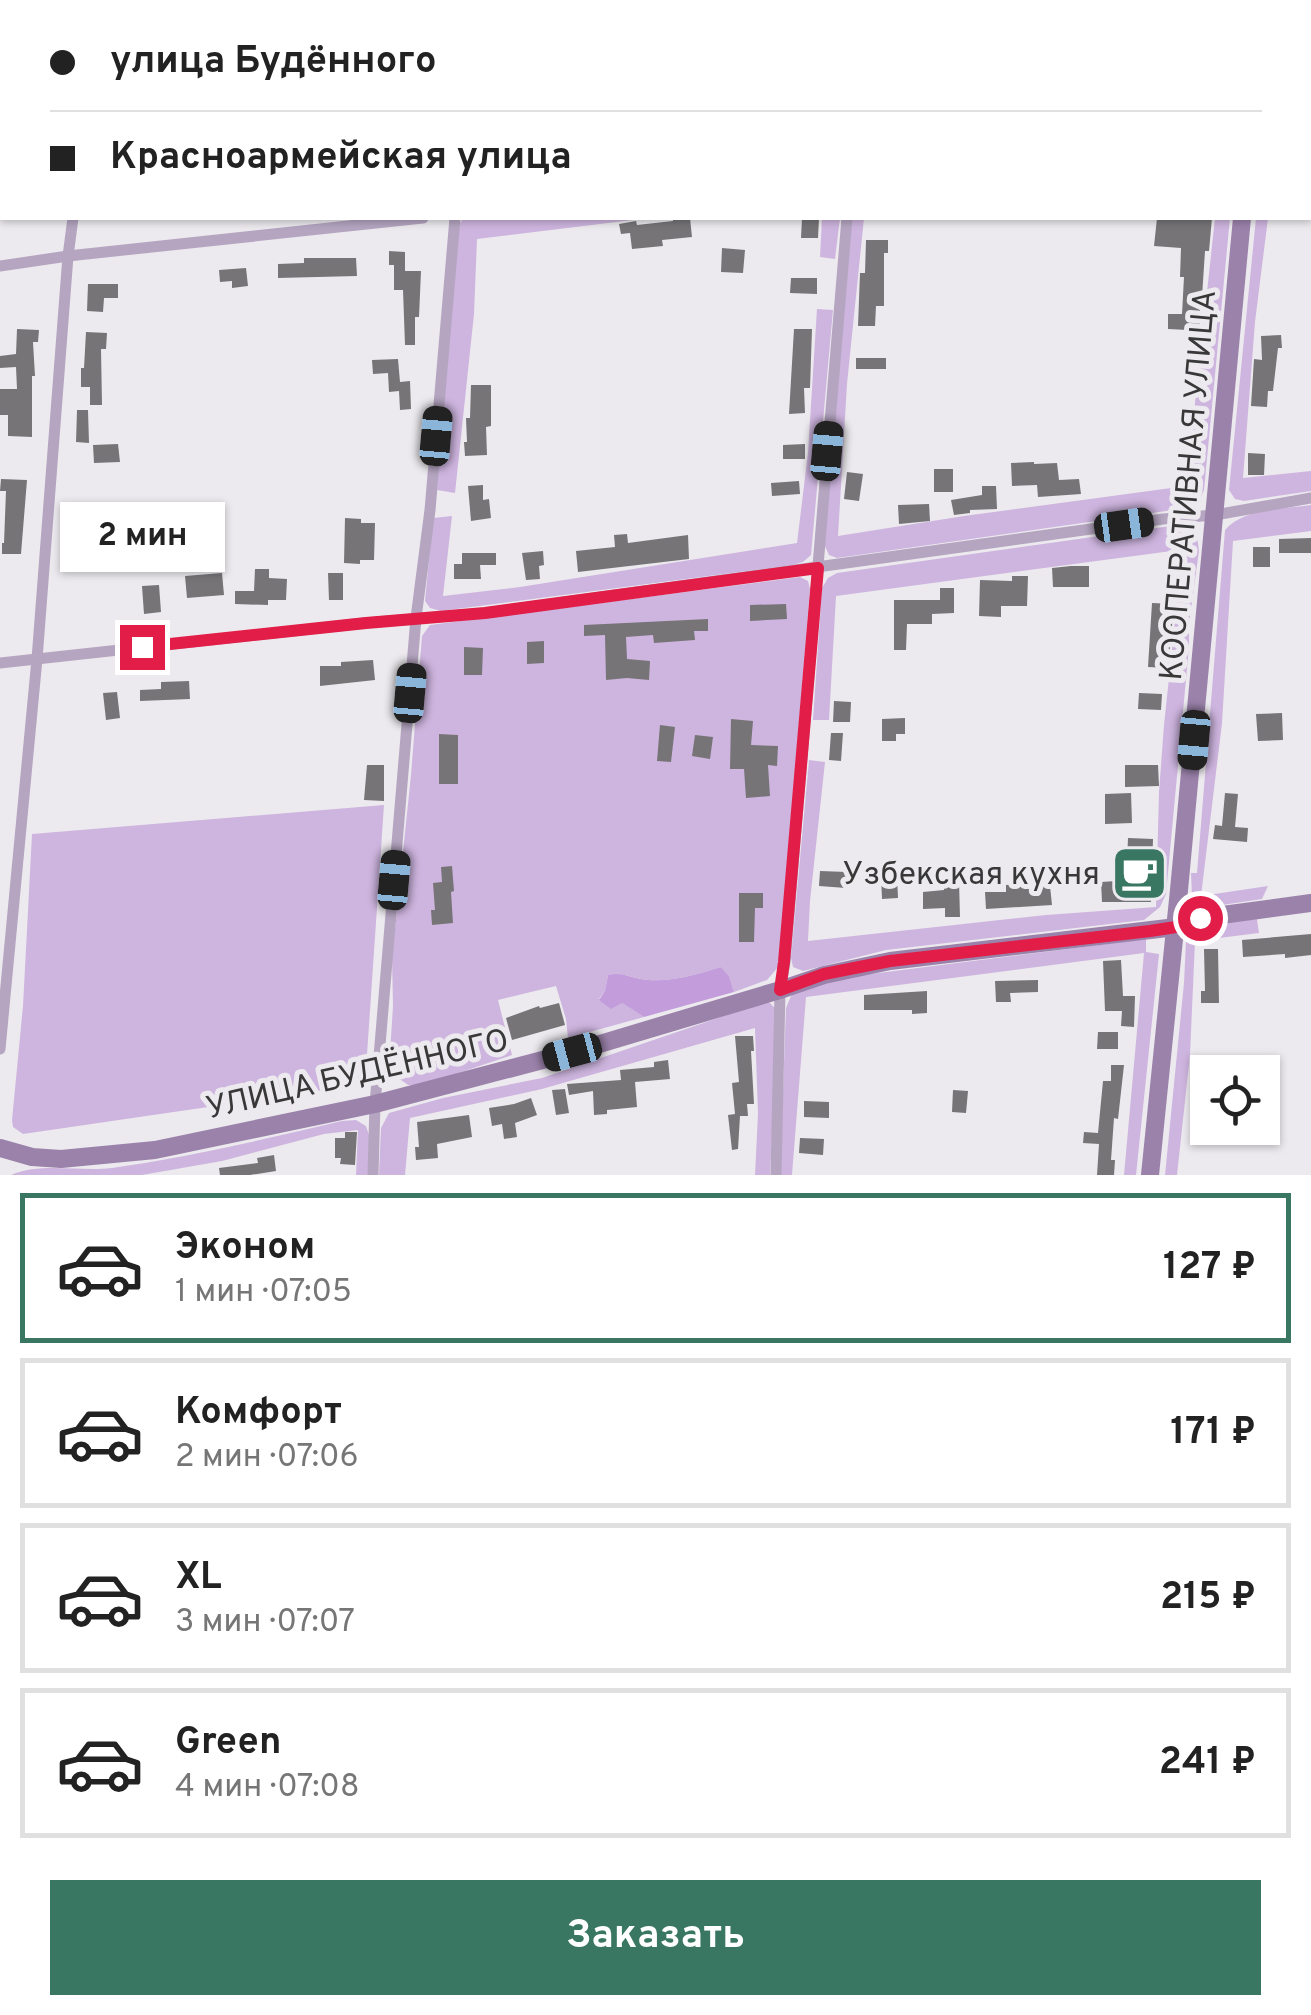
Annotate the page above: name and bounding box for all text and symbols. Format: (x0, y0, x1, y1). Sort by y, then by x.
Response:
text: улица Будённого (110, 38, 436, 87)
text: Красноармейская улица (110, 134, 572, 183)
street label: КООПЕРАТИВНАЯ УЛИЦА (1153, 288, 1227, 682)
car (418, 405, 454, 467)
car (809, 420, 845, 482)
callout: 2 мин (59, 502, 224, 572)
car (1092, 506, 1156, 544)
text: 2 мин (98, 517, 187, 557)
route end (120, 625, 165, 670)
car (392, 662, 428, 724)
car (1176, 709, 1212, 771)
cafe icon: Узбекская кухня (1109, 843, 1169, 903)
car (376, 849, 412, 911)
place label: Узбекская кухня (842, 856, 1100, 896)
route start (1178, 896, 1223, 941)
street label: УЛИЦА БУДЁННОГО (202, 1020, 513, 1130)
car (539, 1030, 605, 1074)
map controls (1190, 1055, 1280, 1145)
button: locate (1190, 1055, 1280, 1145)
icon: car (55, 1223, 145, 1313)
text: Эконом (175, 1224, 315, 1273)
text: 127 ₽ (1163, 1244, 1256, 1293)
text: 1 мин · 07:05 (175, 1273, 352, 1313)
icon: car (55, 1388, 145, 1478)
text: Комфорт (175, 1389, 342, 1438)
text: 171 ₽ (1170, 1409, 1256, 1458)
text: 2 мин · 07:06 (175, 1438, 359, 1478)
icon: car (55, 1553, 145, 1643)
text: XL (175, 1554, 222, 1603)
text: 215 ₽ (1160, 1574, 1256, 1623)
text: 3 мин · 07:07 (175, 1603, 355, 1643)
icon: car (55, 1718, 145, 1808)
text: Green (175, 1719, 281, 1768)
text: 241 ₽ (1159, 1739, 1256, 1788)
text: 4 мин · 07:08 (175, 1768, 359, 1808)
button: Заказать (50, 1880, 1261, 1995)

